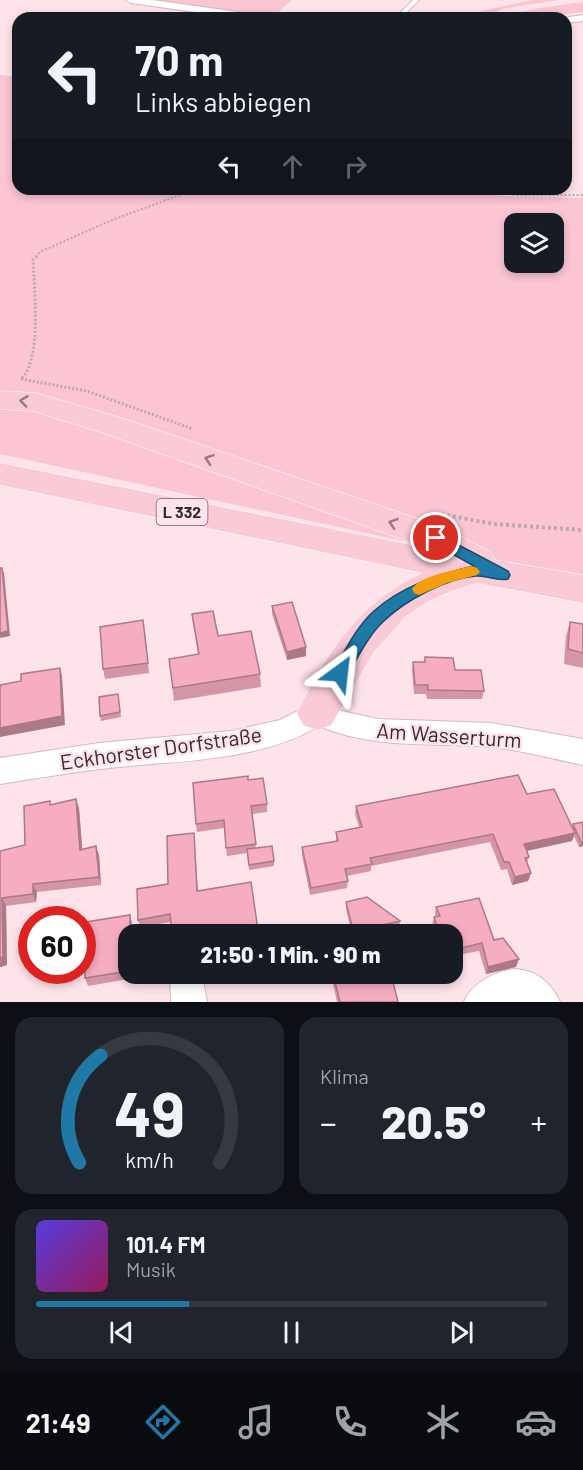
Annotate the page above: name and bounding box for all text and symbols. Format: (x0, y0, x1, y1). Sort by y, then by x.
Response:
text: 70 m (135, 34, 223, 84)
icon: left (36, 36, 114, 114)
text: Links abbiegen (135, 85, 311, 117)
icon: left (213, 150, 246, 183)
icon: ahead (276, 150, 309, 183)
icon: right (339, 150, 372, 183)
map controls (504, 213, 564, 273)
button: layers (504, 213, 564, 273)
one-way arrow (19, 395, 28, 407)
one-way arrow (204, 454, 215, 467)
road number: L 332 (156, 499, 207, 525)
pin (410, 512, 461, 563)
one-way arrow (388, 518, 399, 531)
icon: arrive (419, 521, 452, 554)
position arrow (308, 641, 372, 705)
street label: Am Wasserturm (376, 717, 523, 752)
street label: Eckhorster Dorfstraße (58, 721, 263, 774)
speed limit sign: 60 (18, 906, 96, 984)
text: 21:50 · 1 Min. · 90 m (201, 941, 380, 967)
text: Klima (320, 1064, 369, 1088)
text: 49 (114, 1075, 185, 1149)
text: 20.5° (381, 1094, 486, 1148)
text: − (320, 1102, 337, 1142)
text: + (531, 1102, 547, 1142)
text: km/h (125, 1147, 174, 1172)
text: 101.4 FM (126, 1231, 206, 1257)
text: Musik (126, 1257, 176, 1281)
icon: previous (105, 1316, 138, 1349)
icon: pause (275, 1316, 308, 1349)
icon: next (445, 1316, 478, 1349)
icon: directions (142, 1401, 184, 1443)
icon: music (235, 1401, 277, 1443)
icon: phone (329, 1401, 371, 1443)
icon: climate (422, 1401, 464, 1443)
icon: car (515, 1401, 557, 1443)
text: 21:49 (26, 1406, 91, 1438)

